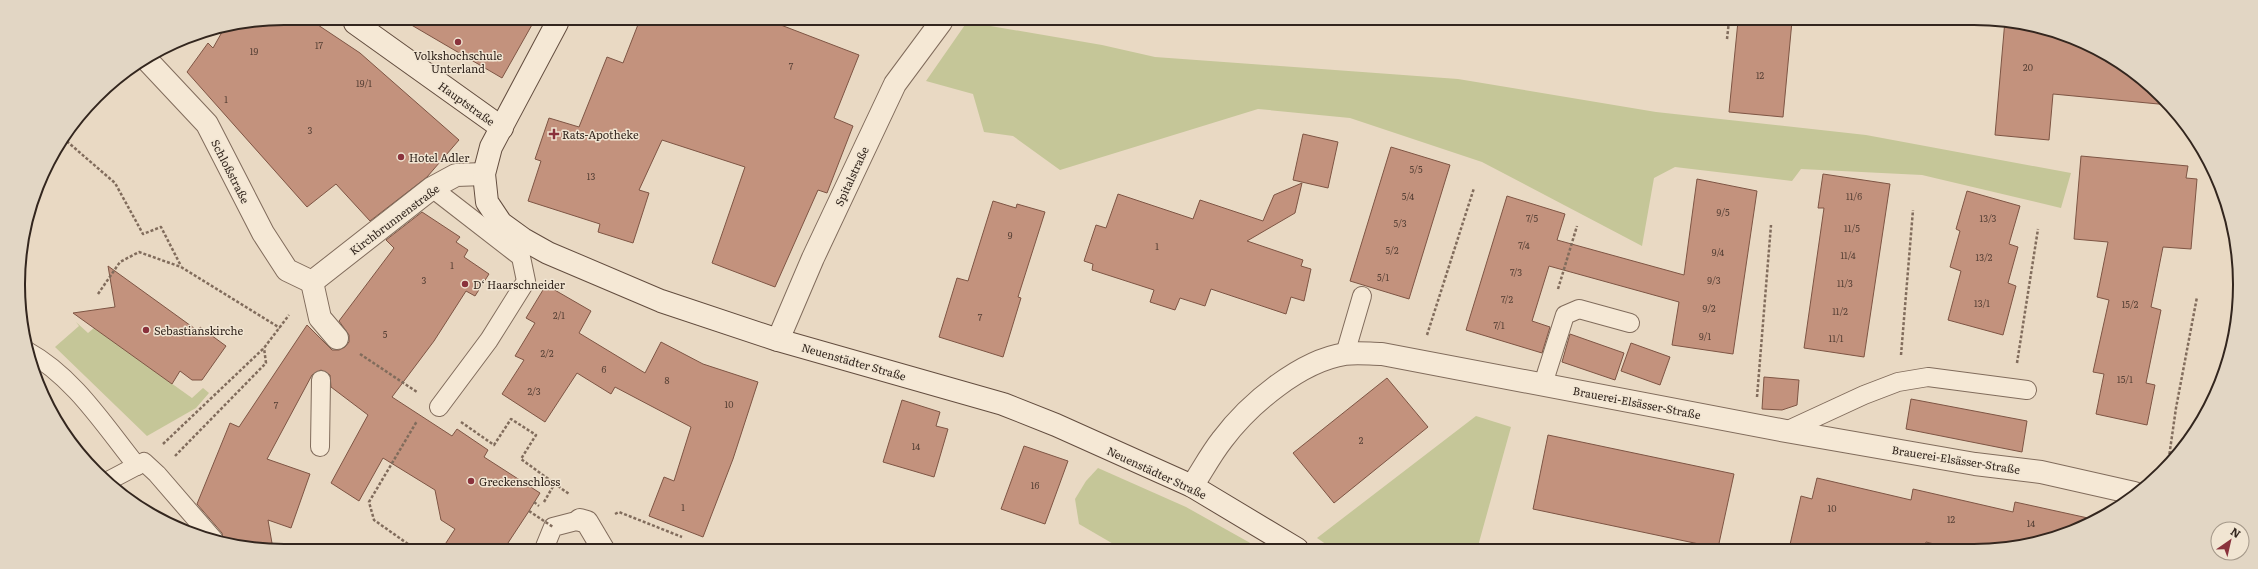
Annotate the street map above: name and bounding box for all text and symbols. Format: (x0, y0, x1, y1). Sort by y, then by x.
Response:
marker: Volkshochschule Unterland (453, 37, 463, 47)
house number: 17 (315, 38, 323, 52)
house number: 19 (250, 44, 258, 58)
place label: Volkshochschule Unterland (414, 47, 503, 76)
house number: 7 (789, 59, 794, 73)
house number: 20 (2023, 60, 2033, 74)
house number: 12 (1756, 68, 1765, 82)
house number: 19/1 (356, 76, 372, 90)
street label: Hauptstraße (436, 77, 499, 129)
house number: 1 (224, 92, 228, 106)
house number: 3 (308, 123, 313, 137)
place label: Rats-Apotheke (562, 126, 639, 142)
marker: Rats-Apotheke (549, 129, 559, 139)
street label: Schloßstraße (208, 136, 254, 206)
street label: Spitalstraße (830, 143, 872, 208)
place label: Hotel Adler (409, 149, 470, 165)
marker: Hotel Adler (396, 152, 406, 162)
house number: 5/5 (1410, 162, 1423, 176)
house number: 13 (587, 169, 595, 183)
street label: Kirchbrunnenstraße (346, 180, 442, 258)
house number: 5/4 (1402, 189, 1414, 203)
house number: 11/6 (1846, 189, 1862, 203)
house number: 9/5 (1716, 205, 1730, 219)
house number: 7/5 (1526, 211, 1538, 225)
house number: 13/3 (1980, 211, 1997, 225)
house number: 5/3 (1393, 216, 1407, 230)
house number: 11/5 (1844, 221, 1860, 235)
house number: 9 (1008, 228, 1013, 242)
house number: 7/4 (1518, 238, 1530, 252)
house number: 1 (1155, 239, 1159, 253)
house number: 5/2 (1386, 243, 1399, 257)
house number: 9/4 (1712, 245, 1724, 259)
house number: 11/4 (1840, 248, 1856, 262)
house number: 13/2 (1976, 250, 1993, 264)
house number: 1 (450, 258, 454, 272)
house number: 7/3 (1510, 265, 1522, 279)
house number: 5/1 (1377, 270, 1389, 284)
house number: 3 (422, 273, 427, 287)
house number: 9/3 (1707, 273, 1721, 287)
place label: D‘ Haarschneider (473, 276, 566, 292)
house number: 11/3 (1837, 276, 1853, 290)
marker: D‘ Haarschneider (460, 279, 470, 289)
house number: 7/2 (1501, 292, 1513, 306)
house number: 13/1 (1974, 296, 1990, 310)
house number: 15/2 (2122, 297, 2139, 311)
house number: 9/2 (1702, 301, 1716, 315)
house number: 11/2 (1832, 304, 1848, 318)
house number: 2/1 (553, 308, 565, 322)
house number: 7 (978, 310, 983, 324)
house number: 7/1 (1493, 318, 1505, 332)
place label: Sebastianskirche (154, 322, 243, 338)
marker: Sebastianskirche (141, 325, 151, 335)
house number: 5 (383, 327, 388, 341)
house number: 9/1 (1699, 329, 1711, 343)
house number: 11/1 (1829, 331, 1844, 345)
street label: Neuenstädter Straße (800, 338, 908, 384)
house number: 2/2 (541, 346, 554, 360)
house number: 6 (602, 362, 607, 376)
house number: 15/1 (2117, 372, 2133, 386)
house number: 8 (665, 373, 670, 387)
street label: Brauerei-Elsässer-Straße (1572, 382, 1702, 422)
house number: 2/3 (527, 384, 541, 398)
house number: 10 (725, 397, 733, 411)
house number: 7 (274, 398, 279, 412)
house number: 2 (1359, 433, 1364, 447)
house number: 14 (912, 439, 920, 453)
street label: Brauerei-Elsässer-Straße (1891, 441, 2022, 477)
street label: Neuenstädter Straße (1105, 442, 1210, 502)
place label: Greckenschloss (479, 473, 560, 489)
marker: Greckenschloss (466, 476, 476, 486)
house number: 16 (1031, 478, 1039, 492)
house number: 1 (681, 500, 685, 514)
house number: 10 (1828, 501, 1836, 515)
house number: 12 (1947, 512, 1956, 526)
house number: 14 (2027, 516, 2035, 530)
north arrow (2210, 521, 2250, 561)
text: N (2228, 523, 2244, 541)

